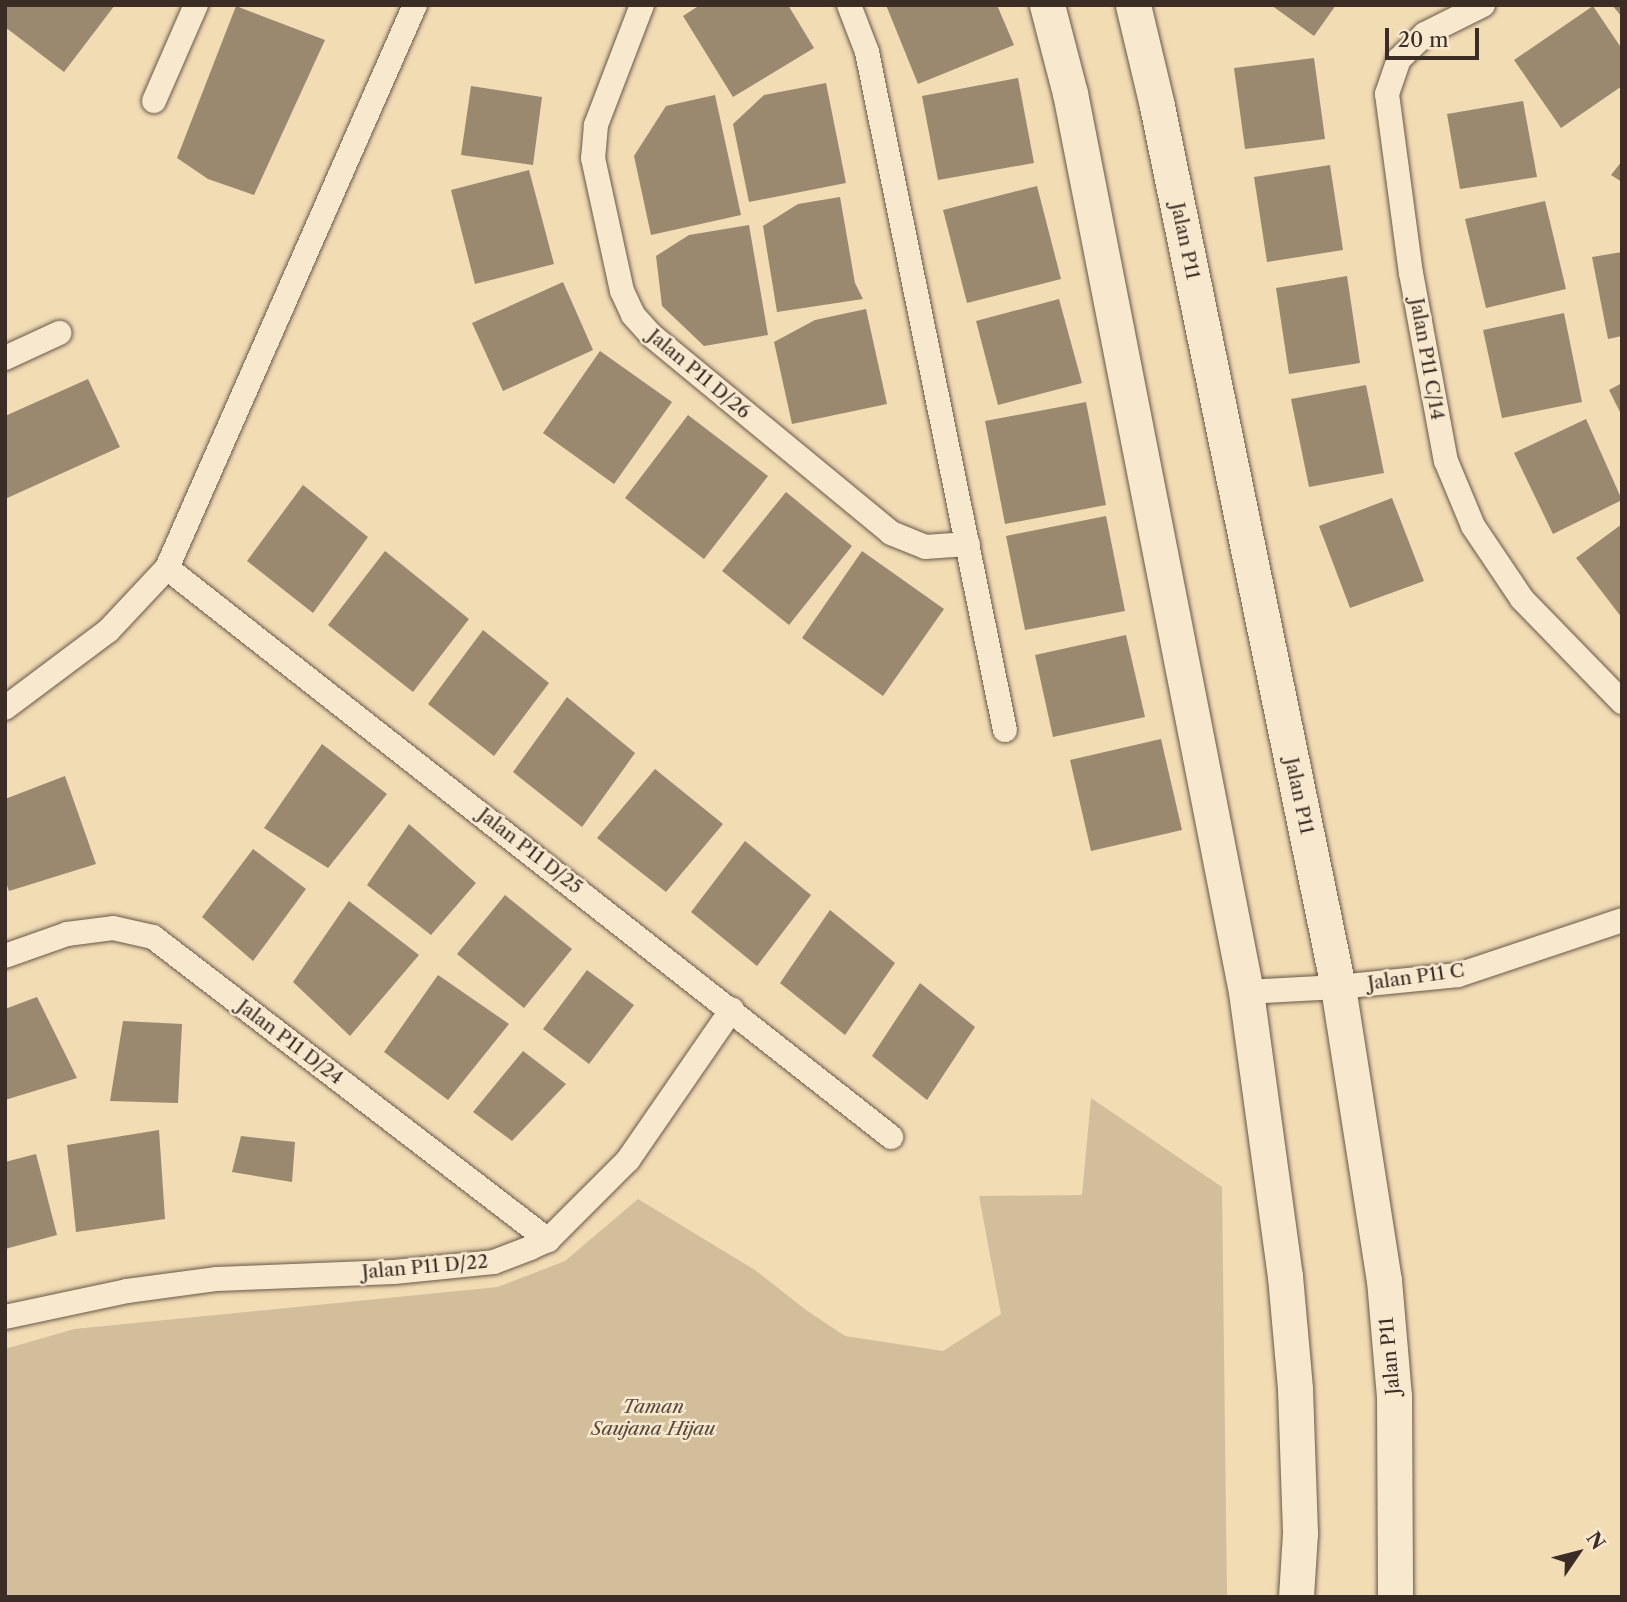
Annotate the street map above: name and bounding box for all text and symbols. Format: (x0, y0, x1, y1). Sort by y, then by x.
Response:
scale bar (1389, 14, 1484, 58)
text: 20 m (1398, 27, 1449, 52)
street label: Jalan P11 (1166, 201, 1204, 281)
street label: Jalan P11 C/14 (1405, 296, 1449, 422)
street label: Jalan P11 D/26 (643, 325, 755, 423)
street label: Jalan P11 (1280, 756, 1318, 836)
street label: Jalan P11 D/25 (473, 803, 587, 899)
street label: Jalan P11 C (1366, 959, 1466, 995)
street label: Jalan P11 D/24 (233, 995, 347, 1089)
street label: Jalan P11 D/22 (361, 1250, 489, 1284)
street label: Jalan P11 (1375, 1316, 1405, 1396)
park label: Taman Saujana Hijau (591, 1396, 715, 1440)
north arrow (1543, 1518, 1613, 1588)
text: N (1581, 1527, 1610, 1554)

